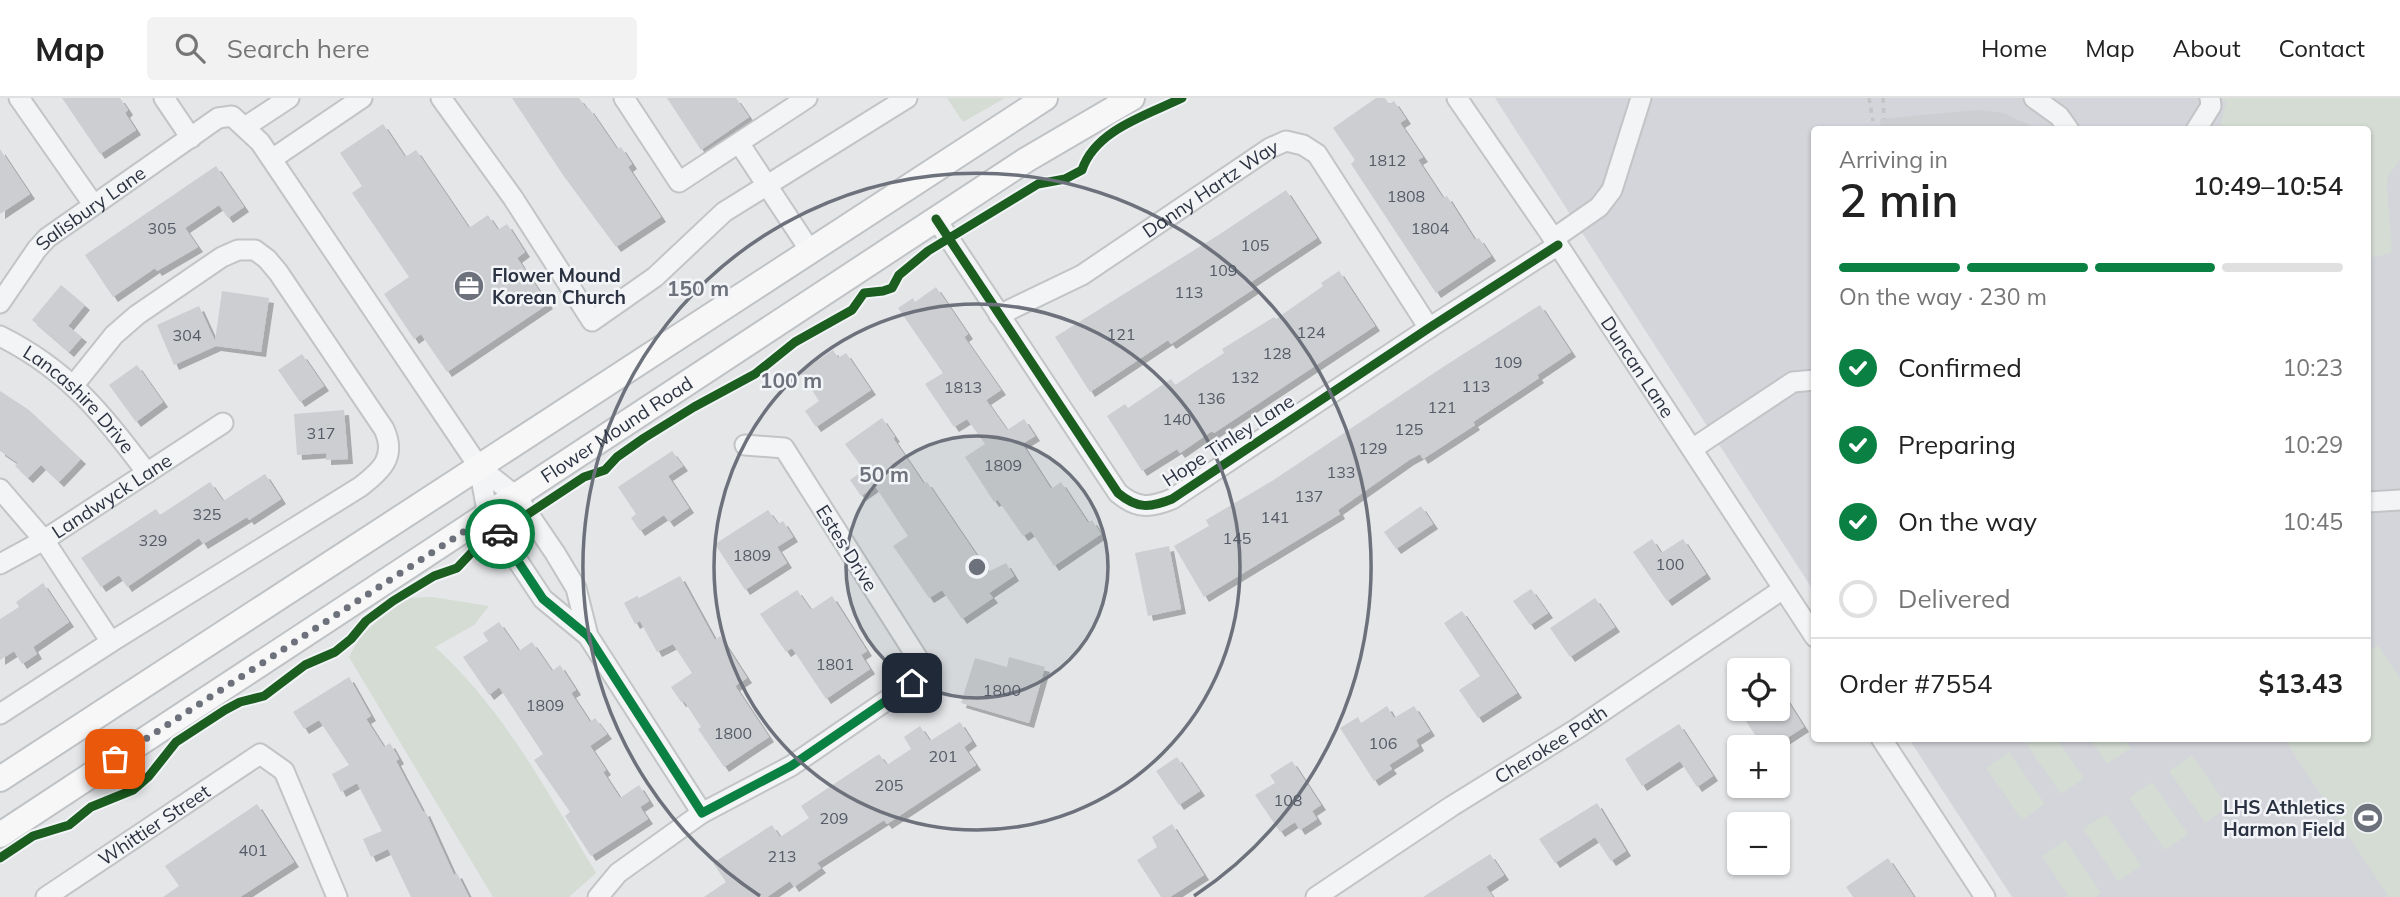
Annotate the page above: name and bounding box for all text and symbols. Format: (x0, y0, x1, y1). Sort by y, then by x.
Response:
search box (147, 17, 637, 80)
text: Map (35, 28, 105, 69)
icon: search (171, 29, 209, 67)
text: Search here (227, 32, 370, 65)
text: Home (1981, 33, 2047, 63)
text: Map (2085, 33, 2135, 63)
text: About (2173, 33, 2241, 63)
text: Contact (2279, 33, 2365, 63)
street label: Danny Hartz Way (1138, 134, 1282, 243)
text: Arriving in (1839, 145, 1948, 174)
house number: 1812 (1368, 150, 1406, 170)
street label: Salisbury Lane (30, 161, 150, 255)
text: 10:49–10:54 (2193, 169, 2343, 202)
text: 2 min (1839, 171, 1958, 229)
house number: 1808 (1387, 186, 1425, 206)
house number: 305 (148, 218, 176, 238)
house number: 1804 (1411, 218, 1450, 238)
house number: 105 (1241, 235, 1269, 255)
house number: 109 (1209, 260, 1237, 280)
place label: Flower Mound Korean Church (492, 263, 626, 309)
office icon: Flower Mound Korean Church (452, 269, 486, 303)
text: 150 m (667, 275, 729, 301)
house number: 113 (1175, 282, 1203, 302)
text: On the way · 230 m (1839, 282, 2047, 311)
street label: Duncan Lane (1596, 312, 1680, 422)
house number: 124 (1297, 322, 1326, 342)
house number: 121 (1107, 324, 1135, 344)
house number: 304 (173, 325, 202, 345)
street label: Lancashire Drive (19, 340, 140, 458)
house number: 128 (1263, 343, 1291, 363)
icon: check (1839, 349, 1877, 387)
text: Confirmed (1898, 351, 2022, 384)
house number: 109 (1494, 352, 1522, 372)
text: 10:23 (2283, 353, 2343, 382)
text: 100 m (760, 367, 822, 393)
house number: 132 (1231, 367, 1259, 387)
street label: Flower Mound Road (536, 371, 697, 488)
house number: 113 (1462, 376, 1490, 396)
house number: 1813 (944, 377, 982, 397)
street label: Hope Tinley Lane (1158, 388, 1298, 492)
house number: 136 (1197, 388, 1225, 408)
house number: 121 (1428, 397, 1456, 417)
house number: 140 (1163, 409, 1191, 429)
house number: 125 (1395, 419, 1423, 439)
house number: 317 (307, 423, 335, 443)
icon: check (1839, 426, 1877, 464)
text: Preparing (1898, 428, 2016, 461)
text: 10:29 (2283, 430, 2343, 459)
house number: 129 (1359, 438, 1387, 458)
street label: Landwyck Lane (47, 448, 176, 544)
house number: 1809 (984, 455, 1022, 475)
text: 50 m (859, 461, 909, 487)
house number: 133 (1327, 462, 1355, 482)
house number: 137 (1295, 486, 1323, 506)
courier (465, 499, 535, 569)
street label: Estes Drive (811, 500, 883, 596)
icon: check (1839, 503, 1877, 541)
house number: 325 (193, 504, 221, 524)
text: On the way (1898, 505, 2037, 538)
house number: 141 (1261, 507, 1289, 527)
text: 10:45 (2283, 507, 2343, 536)
icon: car (481, 515, 519, 553)
house number: 145 (1223, 528, 1251, 548)
house number: 329 (139, 530, 167, 550)
house number: 1809 (733, 545, 771, 565)
house number: 100 (1656, 554, 1684, 574)
centre of rings (965, 555, 989, 579)
text: Delivered (1898, 582, 2011, 615)
pin (882, 653, 942, 713)
house number: 1801 (816, 654, 854, 674)
map controls (1727, 658, 1790, 875)
button: locate (1727, 658, 1790, 721)
icon: home (893, 664, 931, 702)
text: Order #7554 (1839, 667, 1992, 700)
text: $13.43 (2259, 667, 2343, 700)
house number: 1800 (983, 680, 1021, 700)
house number: 1809 (526, 695, 564, 715)
street label: Cherokee Path (1490, 700, 1612, 789)
house number: 1800 (714, 723, 752, 743)
pin (85, 729, 145, 789)
house number: 106 (1369, 733, 1397, 753)
button: + (1727, 735, 1790, 798)
icon: bag (96, 740, 134, 778)
house number: 201 (929, 746, 957, 766)
house number: 205 (875, 775, 903, 795)
street label: Whittier Street (94, 779, 215, 871)
house number: 108 (1274, 790, 1302, 810)
place label: LHS Athletics Harmon Field (2223, 795, 2345, 841)
sports icon: LHS Athletics Harmon Field (2351, 801, 2385, 835)
house number: 209 (820, 808, 848, 828)
button: − (1727, 812, 1790, 875)
house number: 401 (239, 840, 267, 860)
house number: 213 (768, 846, 796, 866)

